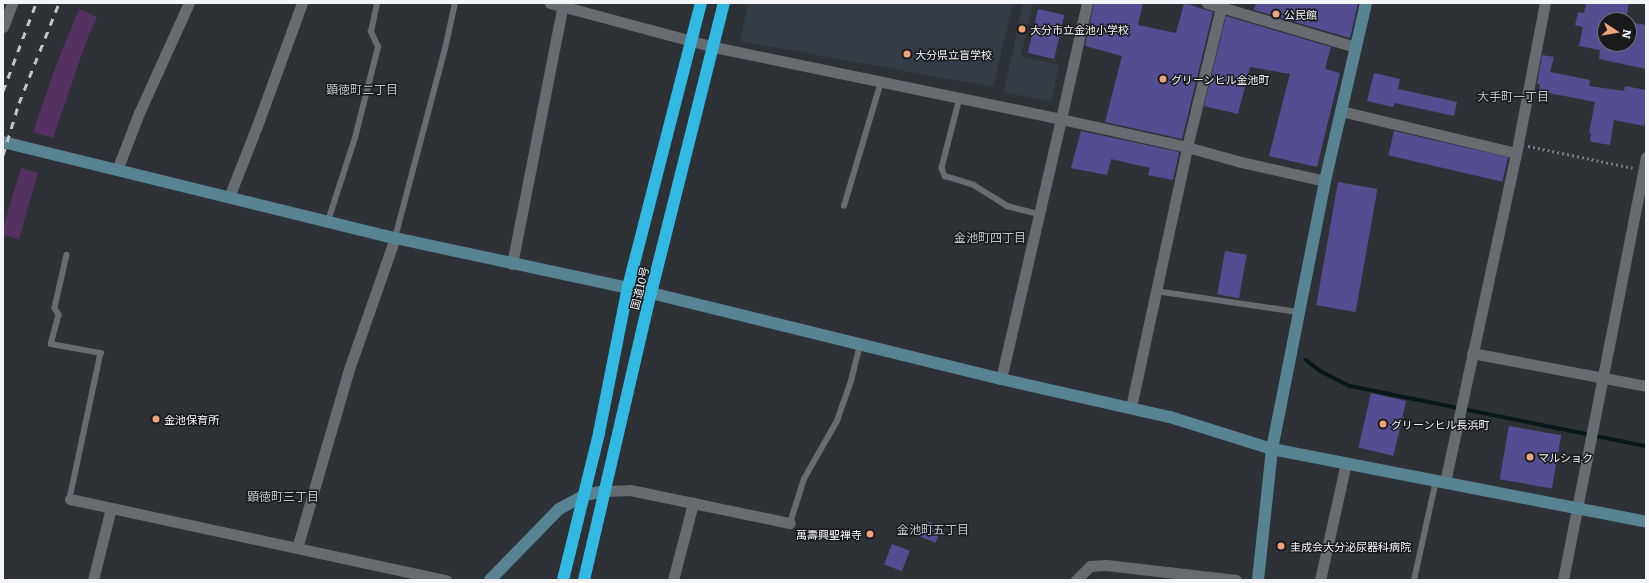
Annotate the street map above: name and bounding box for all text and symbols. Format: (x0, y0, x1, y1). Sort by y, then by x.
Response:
place label: 公民館 (1284, 7, 1317, 21)
marker: 公民館 (1271, 9, 1281, 19)
north arrow (1597, 12, 1637, 52)
place label: 大分市立金池小学校 (1030, 22, 1129, 36)
marker: 大分市立金池小学校 (1017, 24, 1027, 34)
text: N (1619, 28, 1637, 40)
place label: 大分県立盲学校 (915, 47, 992, 61)
marker: 大分県立盲学校 (902, 49, 912, 59)
place label: グリーンヒル金池町 (1171, 72, 1270, 86)
marker: グリーンヒル金池町 (1158, 74, 1168, 84)
district label: 顕徳町二丁目 (326, 83, 398, 97)
district label: 大手町一丁目 (1477, 90, 1549, 104)
district label: 金池町四丁目 (954, 231, 1026, 245)
street label: 国道10号 (627, 265, 651, 311)
place label: 金池保育所 (164, 412, 219, 426)
marker: 金池保育所 (151, 414, 161, 424)
place label: グリーンヒル長浜町 (1391, 417, 1490, 431)
marker: グリーンヒル長浜町 (1378, 419, 1388, 429)
place label: マルショク (1538, 450, 1593, 464)
marker: マルショク (1525, 452, 1535, 462)
district label: 顕徳町三丁目 (247, 490, 319, 504)
district label: 金池町五丁目 (897, 523, 969, 537)
place label: 萬壽興聖禅寺 (796, 527, 862, 541)
marker: 萬壽興聖禅寺 (865, 529, 875, 539)
place label: 圭成会大分泌尿器科病院 (1290, 539, 1411, 553)
marker: 圭成会大分泌尿器科病院 (1275, 540, 1287, 552)

